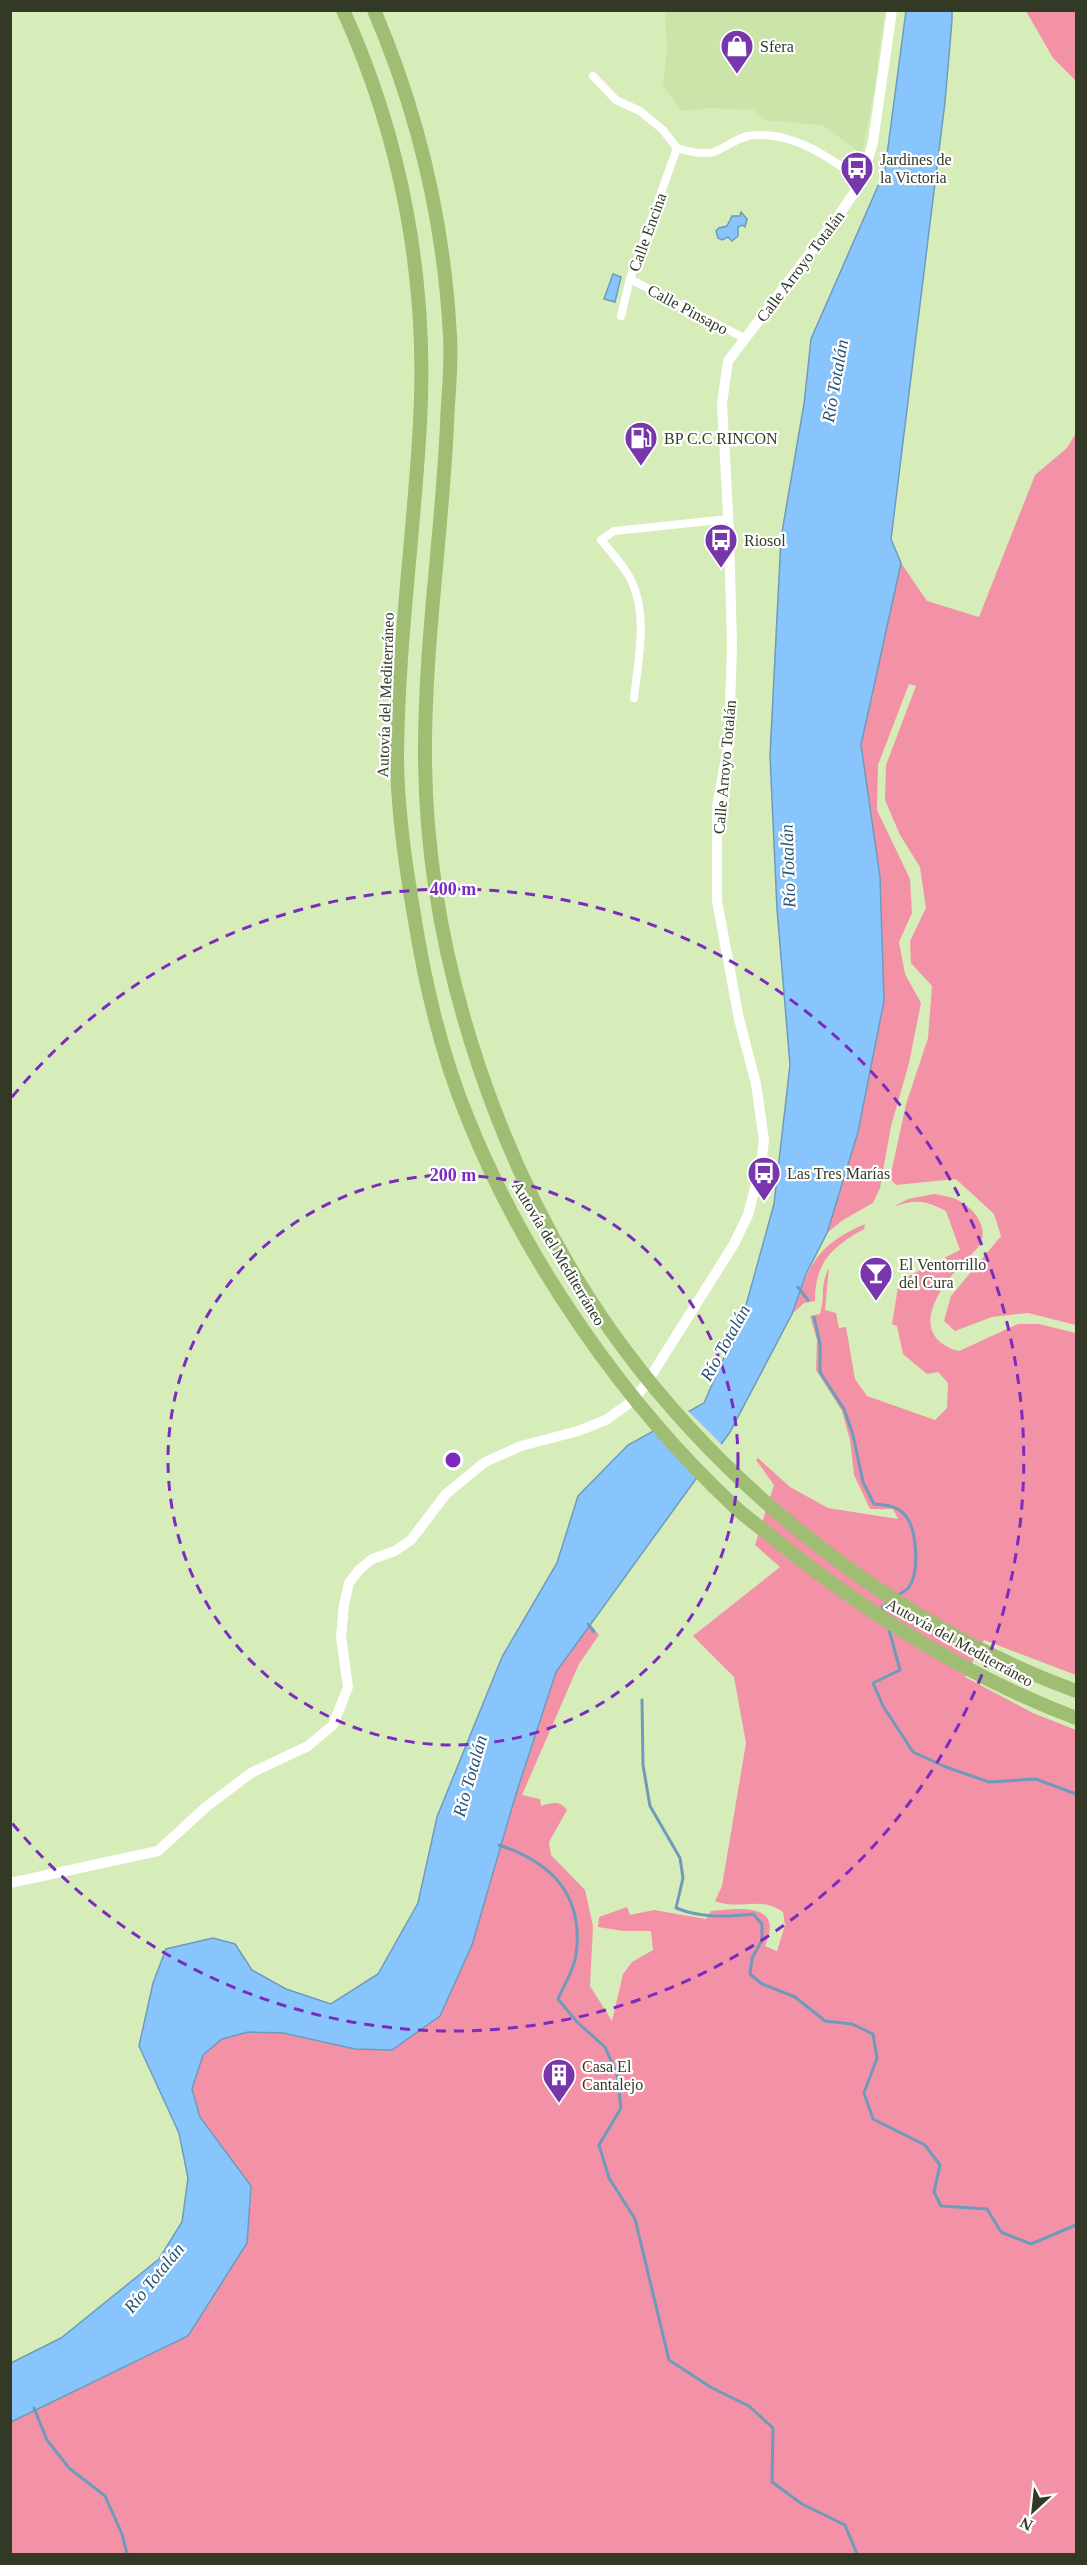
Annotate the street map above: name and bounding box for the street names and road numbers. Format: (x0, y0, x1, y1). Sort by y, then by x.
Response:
street label: Calle Encina (625, 191, 670, 274)
street label: Calle Arroyo Totalán (753, 207, 848, 326)
street label: Calle Pinsapo (644, 281, 731, 339)
street label: Autovía del Mediterráneo (374, 612, 397, 778)
street label: Calle Arroyo Totalán (710, 699, 740, 835)
street label: Autovía del Mediterráneo (509, 1178, 608, 1328)
street label: Autovía del Mediterráneo (883, 1595, 1036, 1690)

